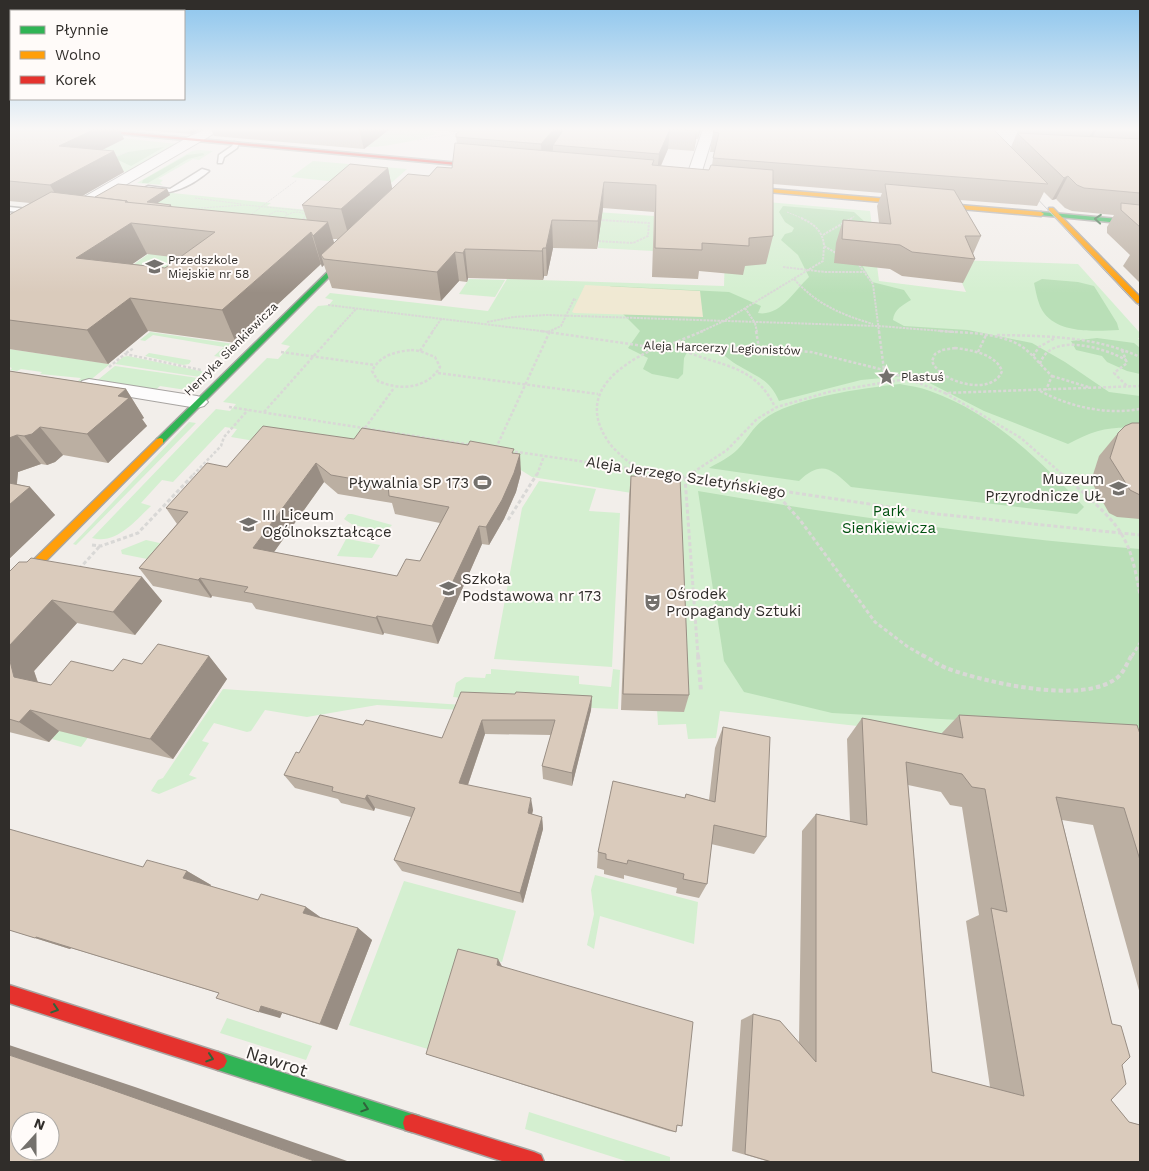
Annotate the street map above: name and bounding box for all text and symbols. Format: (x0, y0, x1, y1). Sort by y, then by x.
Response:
legend (10, 10, 185, 100)
text: Płynnie (55, 21, 109, 39)
text: Wolno (55, 46, 101, 64)
text: Korek (55, 71, 97, 89)
one-way arrow (1094, 214, 1102, 225)
place label: Przedszkole Miejskie nr 58 (168, 253, 249, 281)
school or university icon: Przedszkole Miejskie nr 58 (144, 257, 164, 277)
street label: Henryka Sienkiewicza (181, 299, 281, 399)
street label: Aleja Harcerzy Legionistów (643, 338, 801, 358)
place icon: Plastuś (877, 367, 897, 387)
place label: Plastuś (901, 370, 944, 384)
street label: Aleja Jerzego Szletyńskiego (585, 452, 787, 502)
place label: Muzeum Przyrodnicze UŁ (985, 470, 1104, 505)
sports icon: Pływalnia SP 173 (473, 473, 493, 493)
place label: Pływalnia SP 173 (348, 474, 469, 492)
school or university icon: Muzeum Przyrodnicze UŁ (1108, 478, 1128, 498)
park label: Park Sienkiewicza (842, 502, 936, 537)
place label: III Liceum Ogólnokształcące (262, 506, 392, 541)
school or university icon: III Liceum Ogólnokształcące (238, 514, 258, 534)
place label: Szkoła Podstawowa nr 173 (462, 570, 602, 605)
school or university icon: Szkoła Podstawowa nr 173 (438, 578, 458, 598)
place label: Ośrodek Propagandy Sztuki (666, 585, 801, 620)
theatre icon: Ośrodek Propagandy Sztuki (642, 593, 662, 613)
one-way arrow (51, 1003, 59, 1013)
street label: Nawrot (244, 1041, 311, 1081)
one-way arrow (205, 1052, 214, 1062)
one-way arrow (360, 1102, 368, 1112)
north arrow (10, 1111, 60, 1161)
text: N (32, 1115, 47, 1133)

